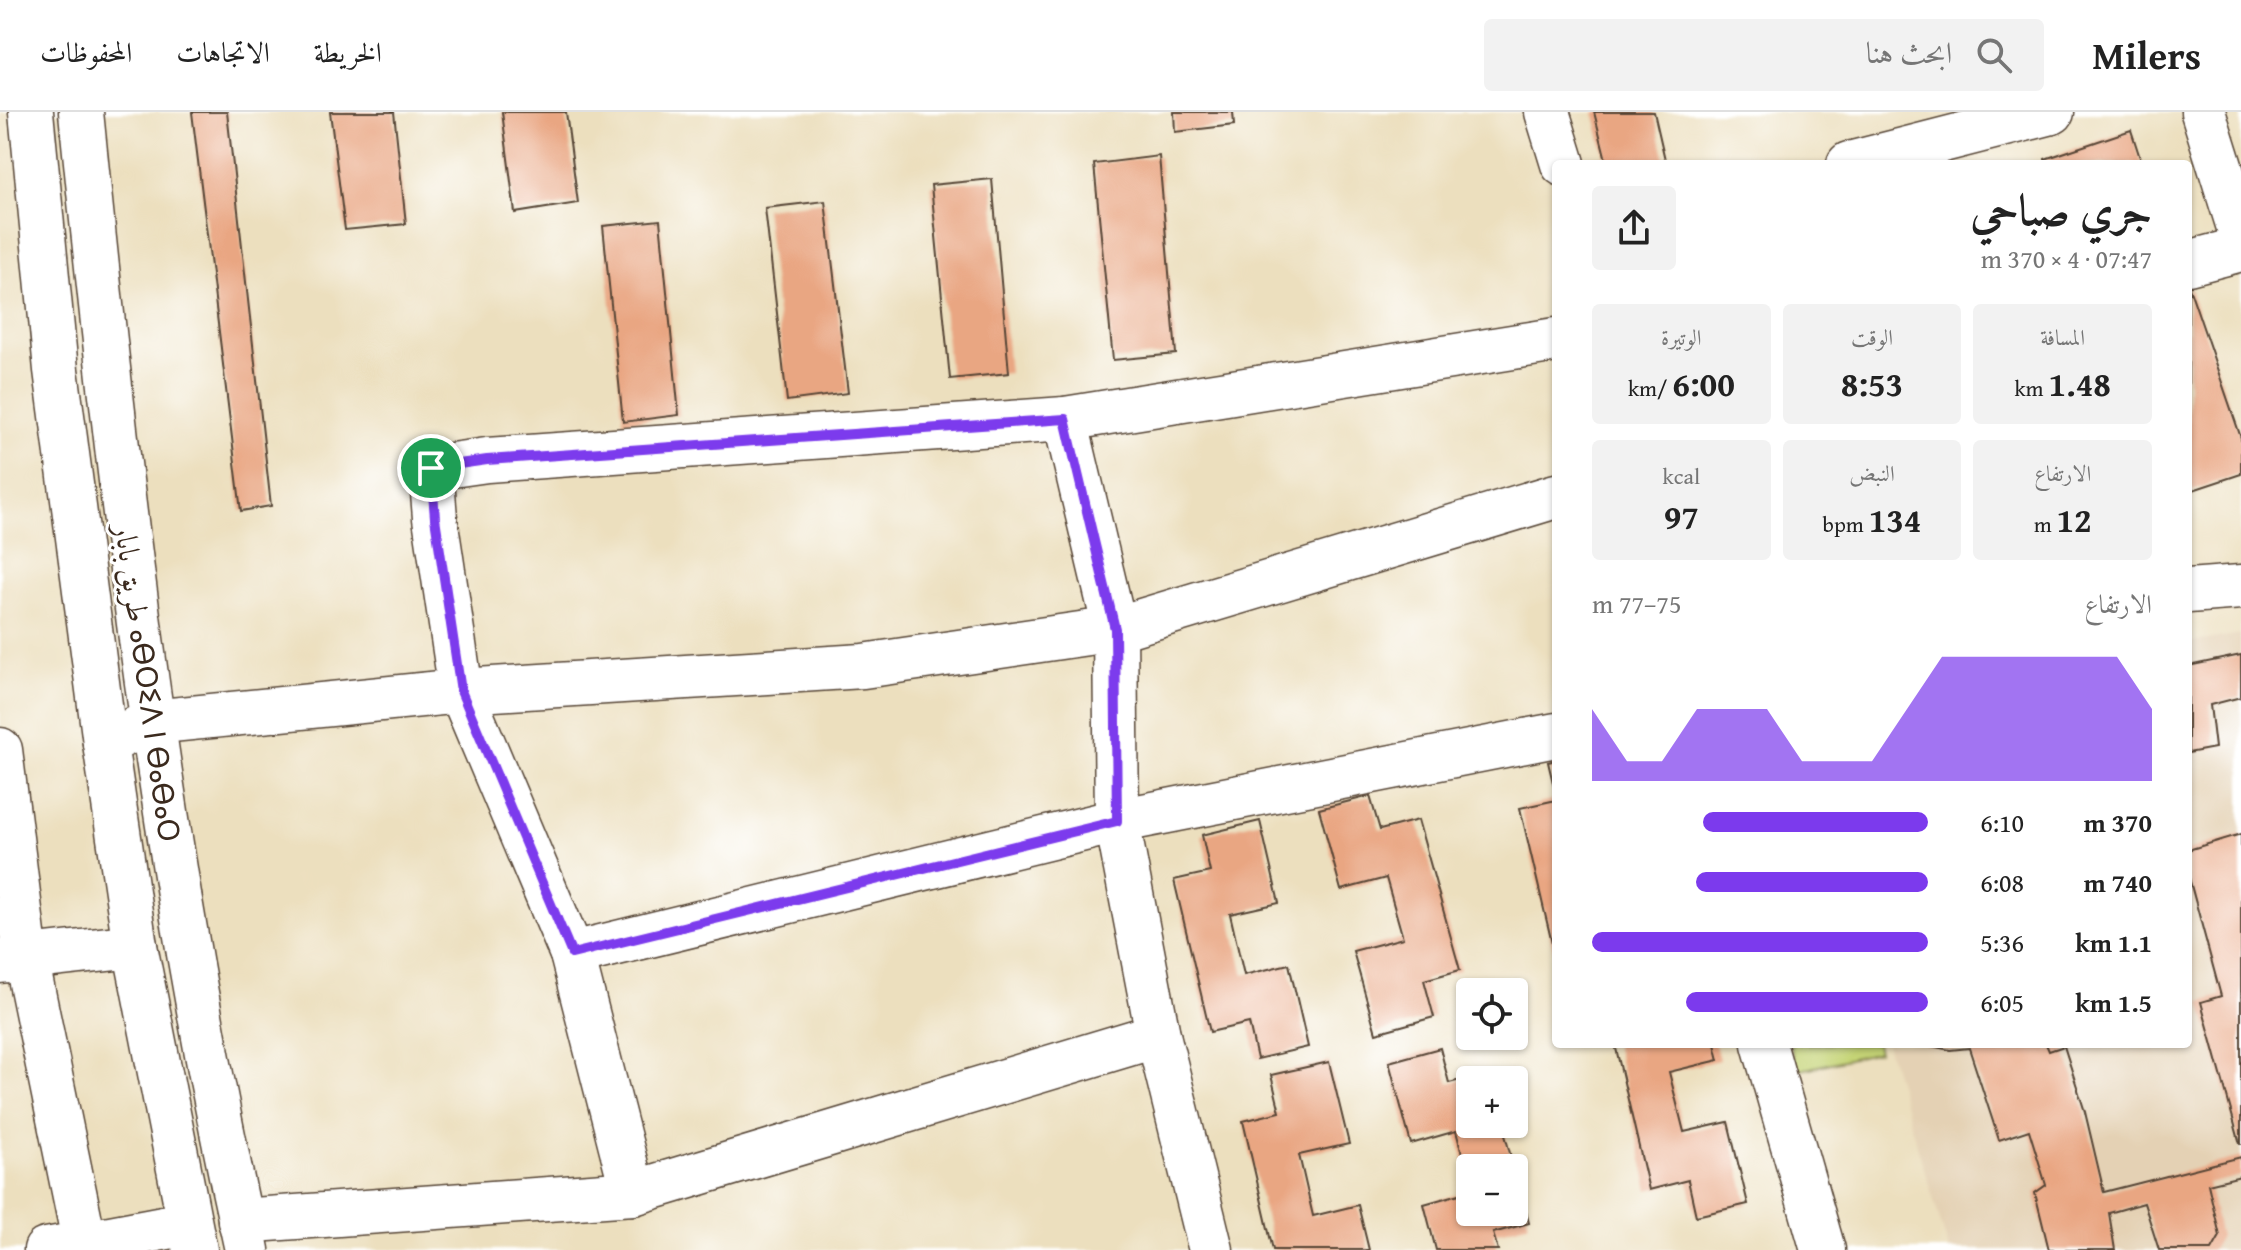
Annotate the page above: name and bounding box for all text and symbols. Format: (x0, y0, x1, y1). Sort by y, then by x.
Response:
search box (1484, 19, 2044, 91)
text: Milers (2092, 27, 2201, 83)
text: ابحث هنا (1866, 30, 1952, 74)
text: المحفوظات (40, 31, 132, 72)
text: الاتجاهات (176, 31, 270, 72)
text: الخريطة (314, 31, 382, 72)
icon: search (1972, 33, 2016, 77)
text: جري صباحي (1970, 177, 2152, 241)
button: share (1592, 186, 1676, 270)
text: 07:47 · 4 × 370 m (1981, 239, 2152, 278)
text: الوتيرة (1661, 321, 1702, 353)
text: الوقت (1851, 321, 1893, 353)
text: المسافة (2040, 321, 2085, 353)
text: 6:00 (1672, 359, 1735, 408)
text: 8:53 (1841, 359, 1903, 408)
text: 1.48 (2048, 359, 2111, 408)
text: /km (1628, 372, 1672, 404)
text: km (2014, 372, 2048, 404)
pin (397, 434, 465, 502)
icon: arrive (409, 446, 453, 490)
text: النبض (1849, 457, 1895, 489)
text: الارتفاع (2034, 457, 2091, 489)
text: kcal (1663, 460, 1700, 492)
text: 97 (1664, 492, 1699, 541)
text: 134 (1869, 495, 1921, 544)
text: 12 (2056, 495, 2092, 544)
text: bpm (1823, 508, 1869, 540)
text: m (2034, 508, 2056, 540)
street label: طريق بابار ⴰⴱⵔⵉⴷ ⵏ ⴱⴰⴱⴰⵔ (103, 518, 192, 845)
text: 75–77 m (1592, 584, 1681, 623)
text: الارتفاع (2085, 584, 2152, 623)
text: 6:10 (1980, 803, 2024, 842)
text: 370 m (2084, 803, 2152, 842)
text: 6:08 (1980, 863, 2024, 902)
text: 740 m (2084, 863, 2152, 902)
text: 5:36 (1980, 923, 2024, 962)
text: 1.1 km (2075, 923, 2152, 962)
map controls (1456, 978, 1528, 1226)
button: locate (1456, 978, 1528, 1050)
text: 6:05 (1980, 983, 2024, 1022)
text: 1.5 km (2075, 983, 2152, 1022)
button: + (1456, 1066, 1528, 1138)
button: − (1456, 1154, 1528, 1226)

